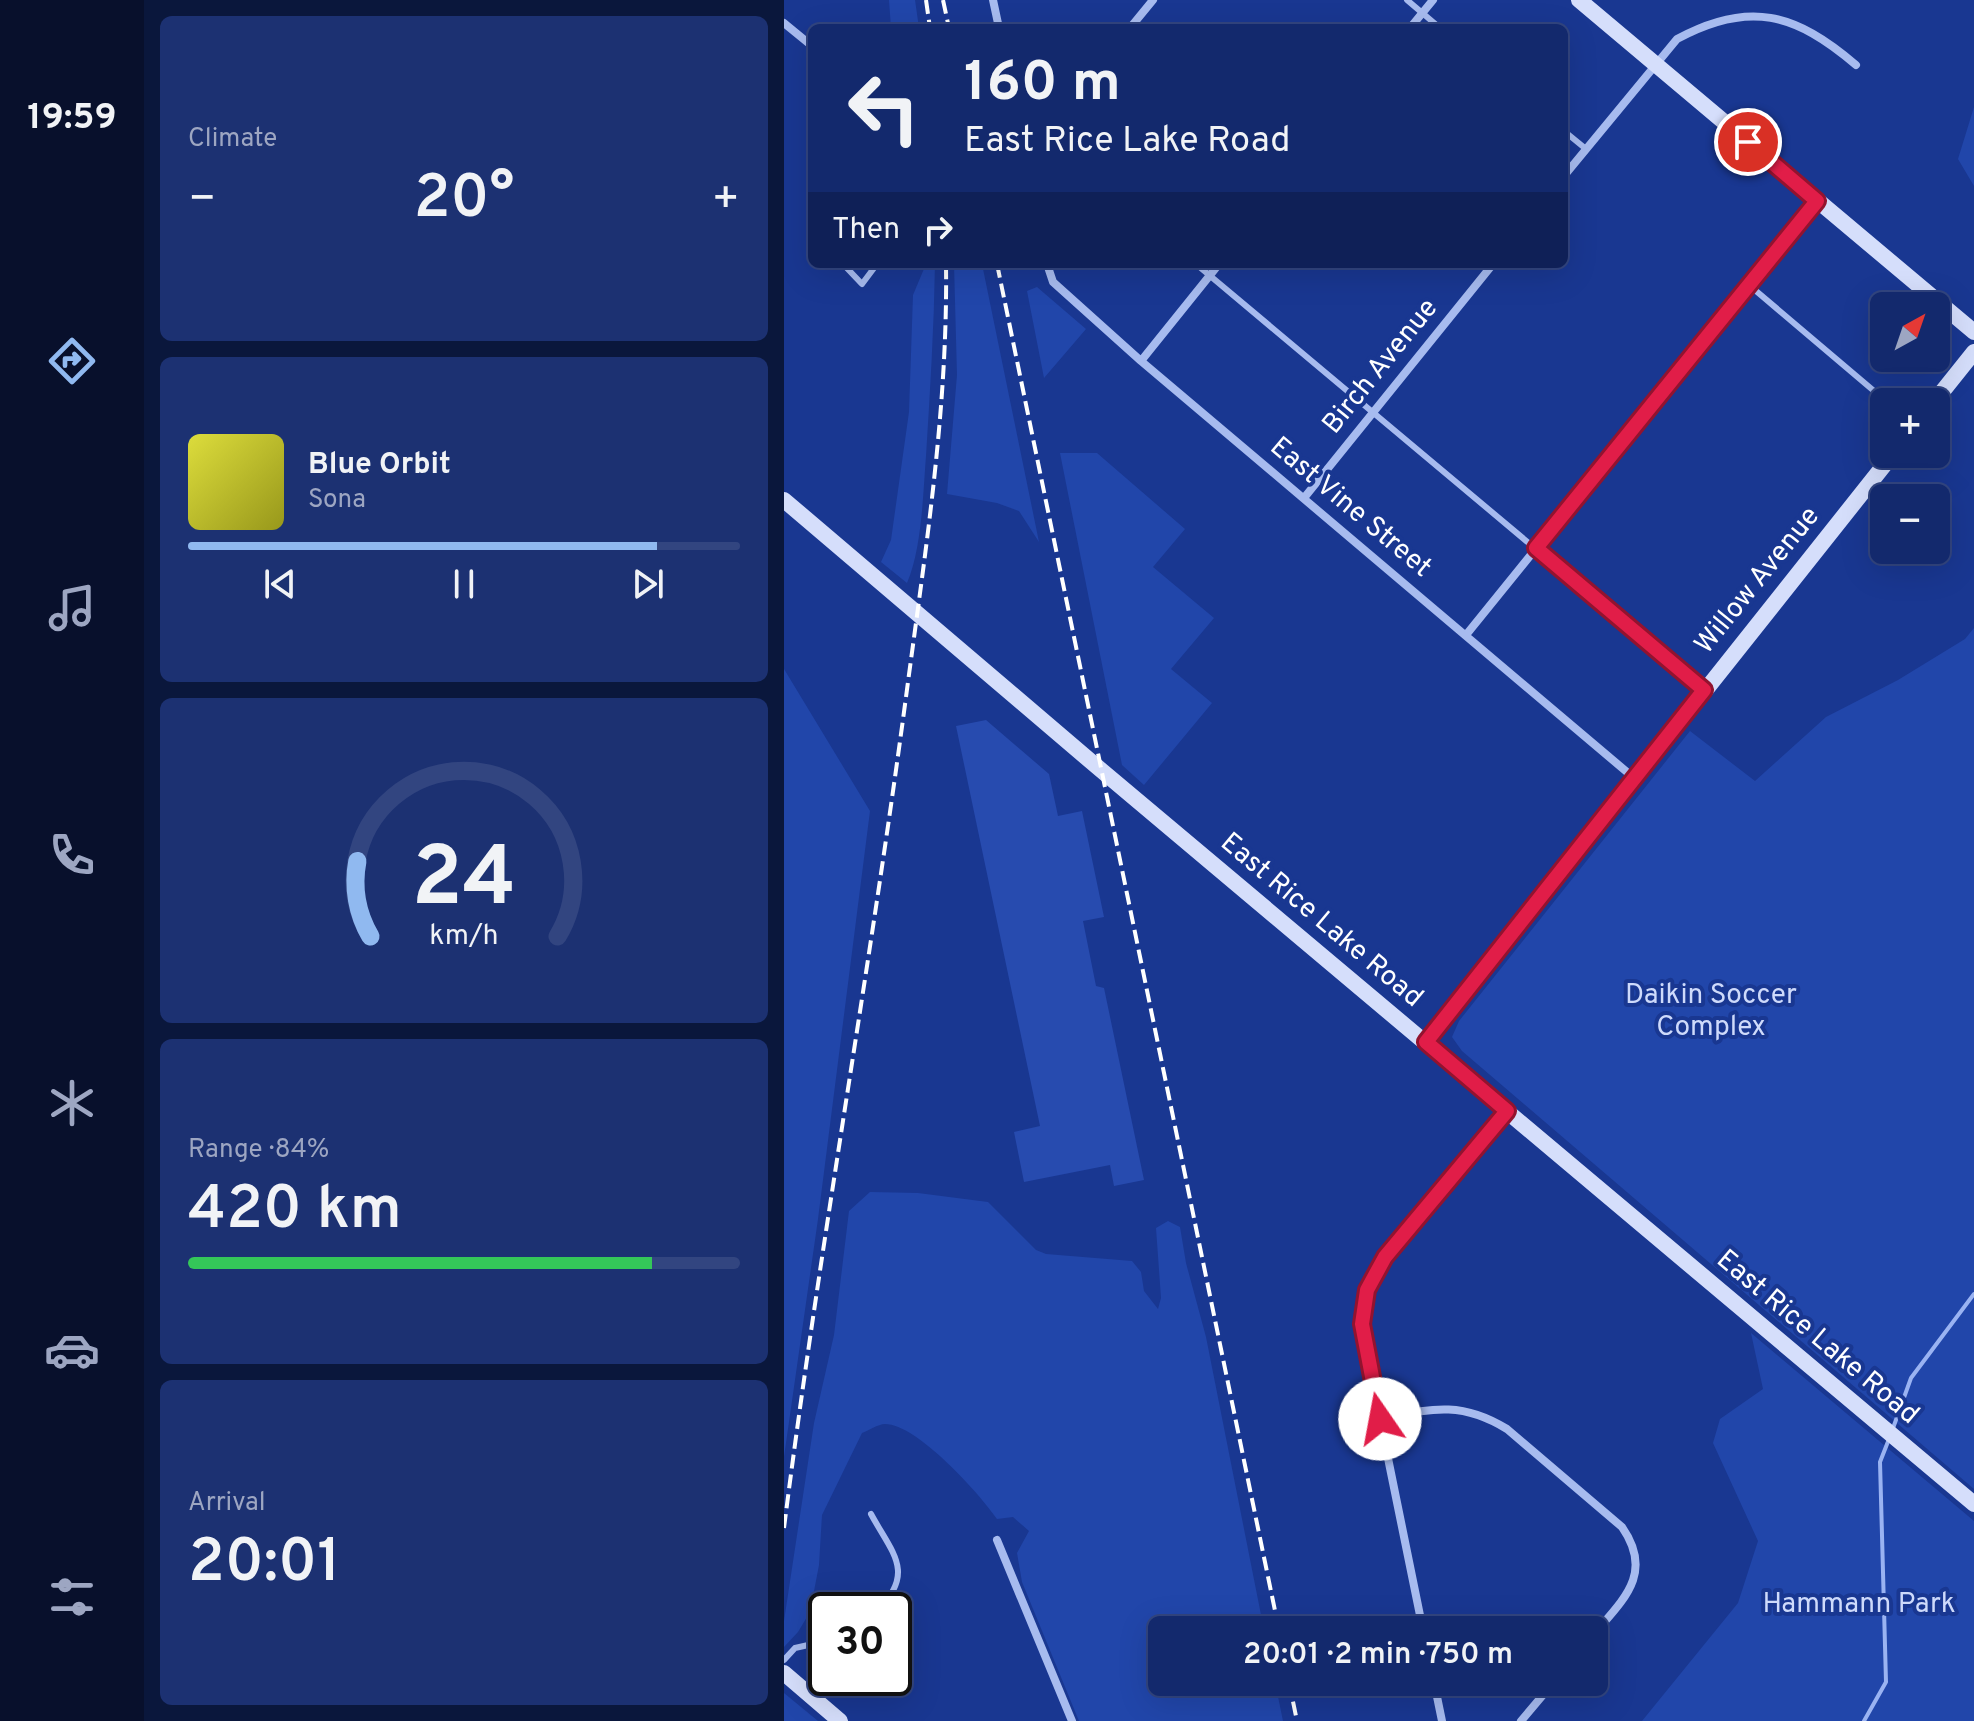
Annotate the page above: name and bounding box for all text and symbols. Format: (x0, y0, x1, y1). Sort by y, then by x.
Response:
text: 160 m (964, 50, 1121, 120)
icon: left (832, 56, 936, 160)
text: 19:59 (27, 96, 117, 142)
pin (1714, 108, 1782, 176)
text: East Rice Lake Road (964, 119, 1290, 165)
icon: arrive (1726, 120, 1770, 164)
text: Climate (188, 123, 277, 156)
text: 20° (414, 163, 514, 239)
text: − (188, 173, 216, 229)
text: + (712, 173, 740, 229)
icon: right (916, 208, 960, 252)
text: Then (832, 212, 900, 249)
street label: Birch Avenue (1315, 292, 1447, 442)
north arrow (1870, 292, 1950, 372)
map controls (1870, 292, 1950, 564)
icon: directions (44, 333, 100, 389)
button: + (1870, 388, 1950, 468)
street label: East Vine Street (1262, 430, 1438, 586)
text: Blue Orbit (308, 447, 451, 484)
text: Sona (308, 484, 366, 517)
button: − (1870, 484, 1950, 564)
street label: Willow Avenue (1687, 500, 1829, 662)
icon: previous (258, 562, 302, 606)
icon: pause (442, 562, 486, 606)
icon: next (626, 562, 670, 606)
icon: music (44, 580, 100, 636)
street label: East Rice Lake Road (1212, 826, 1430, 1016)
icon: phone (44, 827, 100, 883)
text: 24 (412, 829, 516, 934)
text: km/h (429, 919, 499, 955)
park label: Daikin Soccer Complex (1625, 978, 1797, 1046)
icon: climate (44, 1075, 100, 1131)
text: Range · 84% (188, 1134, 329, 1167)
text: 420 km (188, 1174, 402, 1250)
street label: East Rice Lake Road (1708, 1243, 1926, 1433)
icon: car (44, 1322, 100, 1378)
position arrow (1338, 1377, 1422, 1461)
text: Arrival (188, 1487, 266, 1520)
text: 20:01 (188, 1527, 341, 1603)
icon: filters (44, 1569, 100, 1625)
park label: Hammann Park (1762, 1587, 1956, 1623)
speed limit sign: 30 (808, 1592, 912, 1696)
text: 20:01 · 2 min · 750 m (1243, 1637, 1513, 1674)

